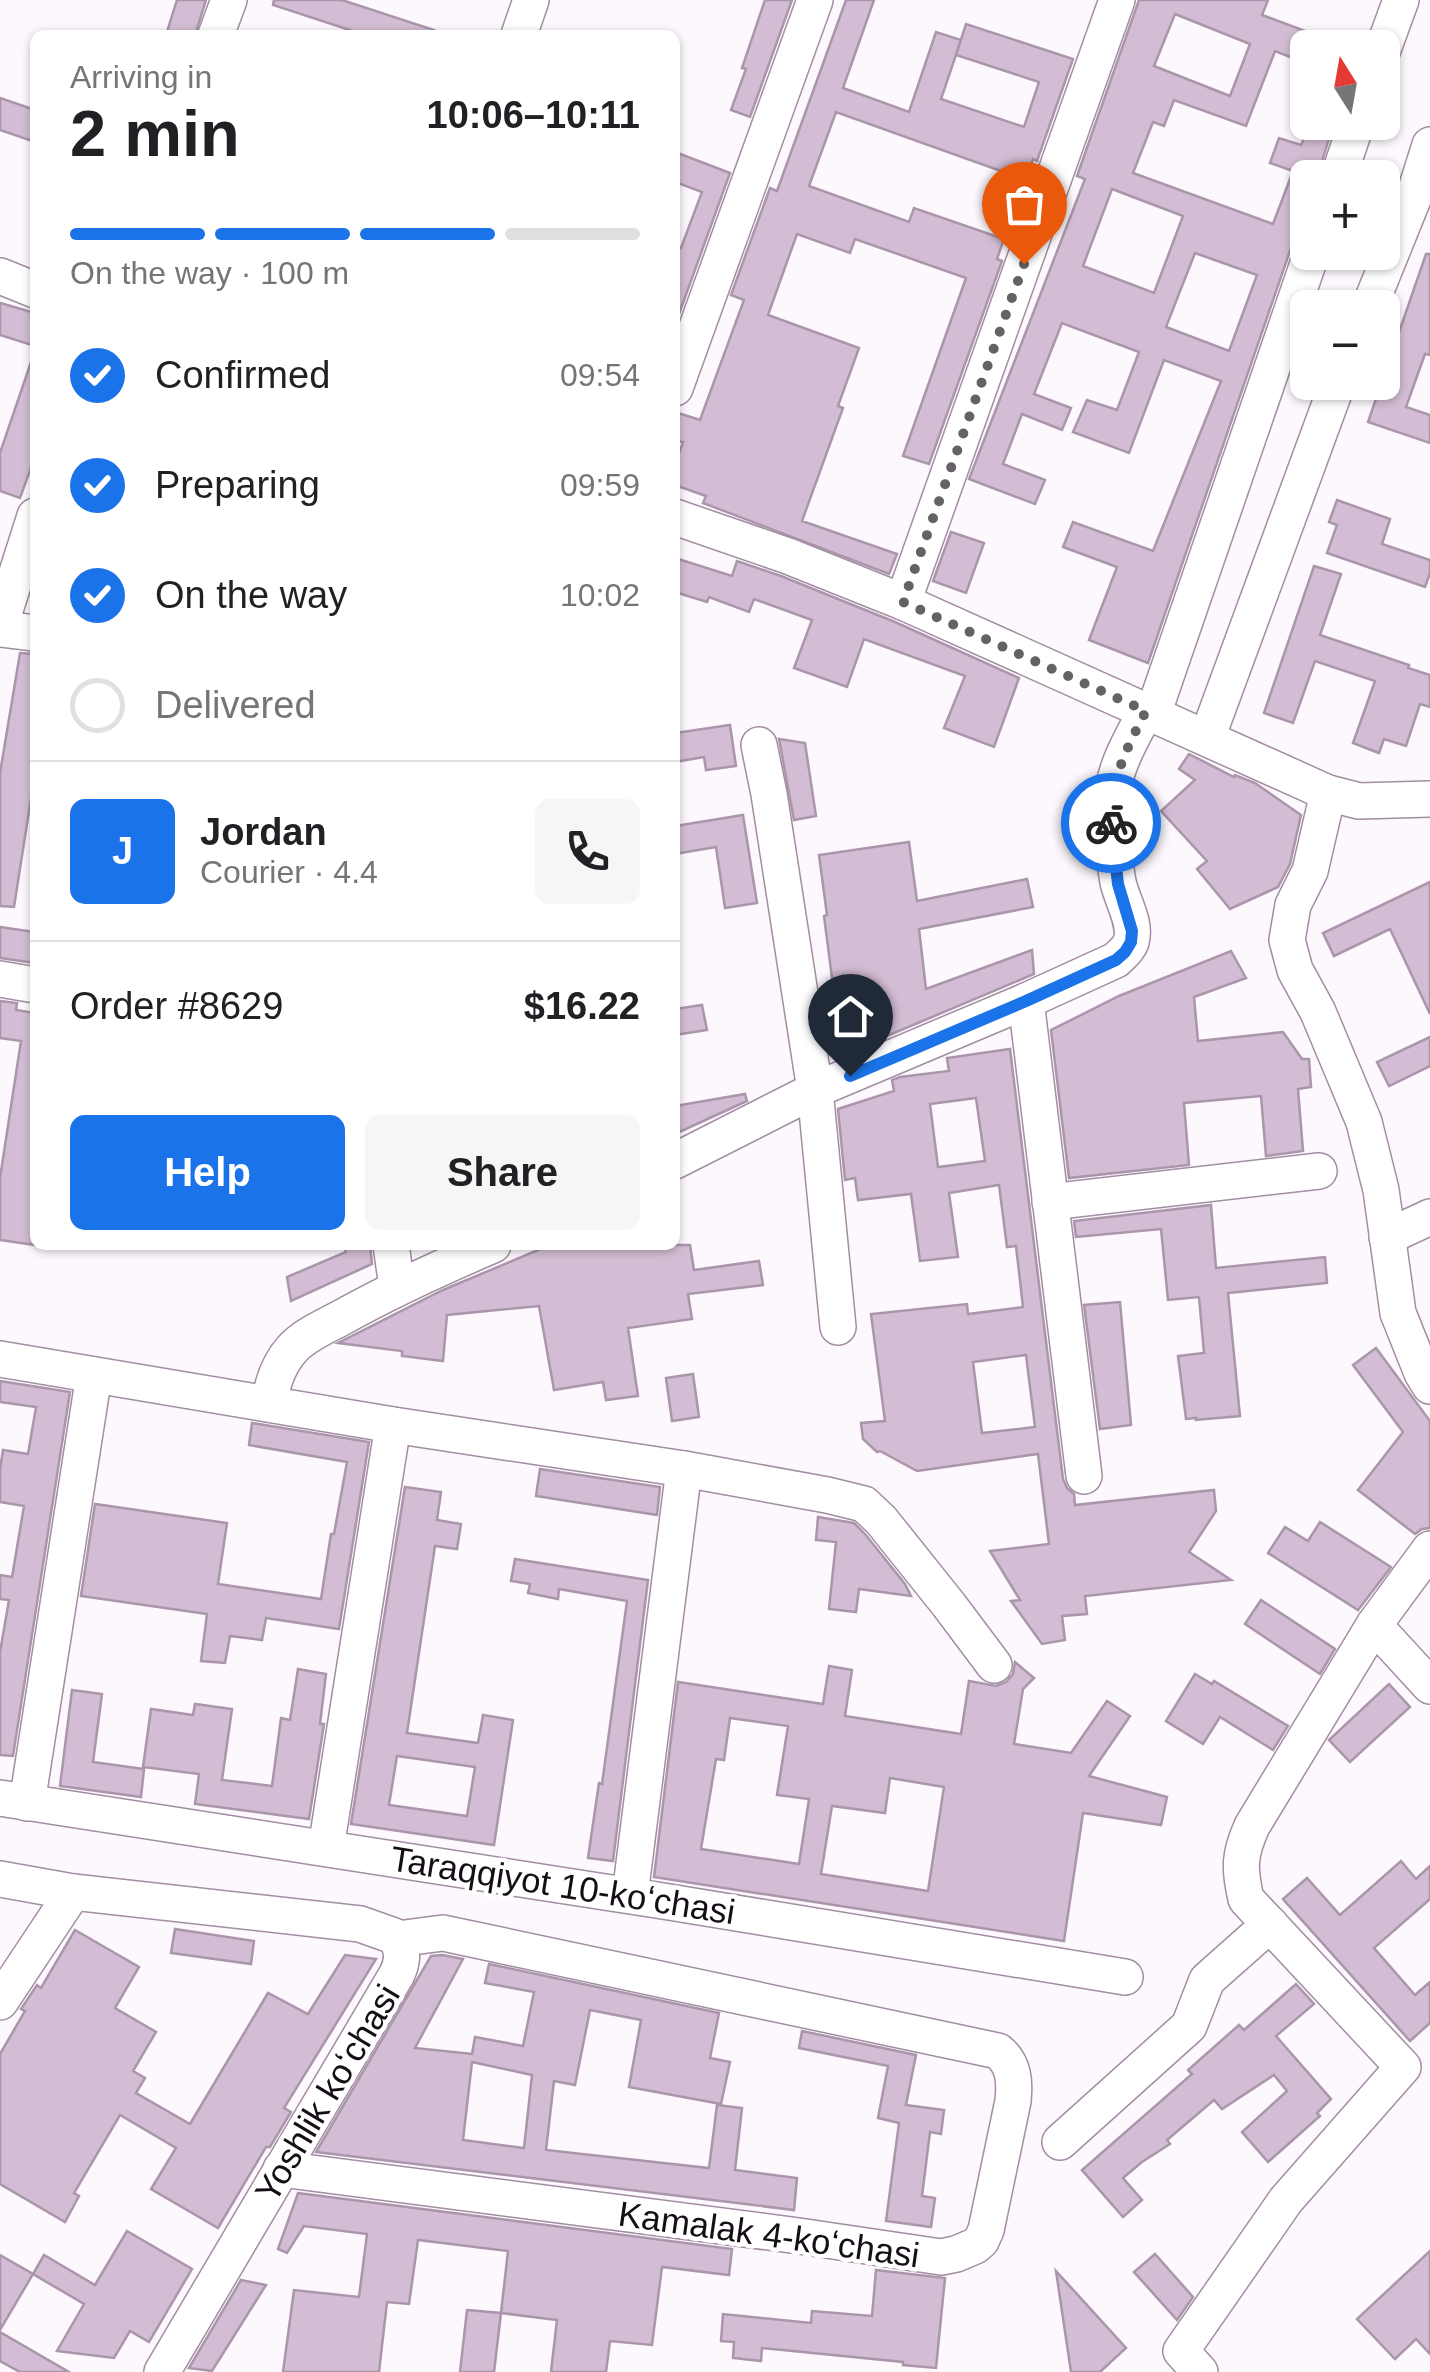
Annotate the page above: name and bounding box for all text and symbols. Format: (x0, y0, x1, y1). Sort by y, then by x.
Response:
north arrow (1290, 30, 1400, 140)
map controls (1290, 30, 1400, 400)
text: Arriving in (70, 59, 212, 95)
text: 10:06–10:11 (427, 94, 640, 136)
text: 2 min (70, 97, 240, 170)
button: + (1290, 160, 1400, 270)
pin (982, 162, 1067, 265)
icon: bag (997, 177, 1052, 232)
text: On the way · 100 m (70, 255, 349, 291)
button: − (1290, 290, 1400, 400)
icon: check (70, 348, 125, 403)
text: Confirmed (155, 354, 330, 396)
text: 09:54 (560, 357, 640, 393)
icon: check (70, 458, 125, 513)
text: Preparing (155, 464, 320, 506)
text: 09:59 (560, 467, 640, 503)
icon: check (70, 568, 125, 623)
text: On the way (155, 574, 347, 616)
text: 10:02 (560, 577, 640, 613)
text: Delivered (155, 684, 316, 726)
courier (1061, 773, 1161, 873)
icon: bike (1084, 796, 1139, 851)
button: phone (535, 799, 640, 904)
text: Jordan (200, 811, 327, 853)
text: J (112, 830, 133, 872)
text: Courier · 4.4 (200, 854, 378, 890)
pin (808, 974, 893, 1077)
text: Order #8629 (70, 985, 283, 1027)
text: $16.22 (524, 985, 640, 1027)
icon: home (823, 989, 878, 1044)
button: Help (70, 1115, 345, 1230)
button: Share (365, 1115, 640, 1230)
street label: Taraqqiyot 10-koʻchasi (388, 1839, 738, 1931)
street label: Yoshlik koʻchasi (247, 1978, 407, 2208)
street label: Kamalak 4-koʻchasi (616, 2194, 922, 2274)

